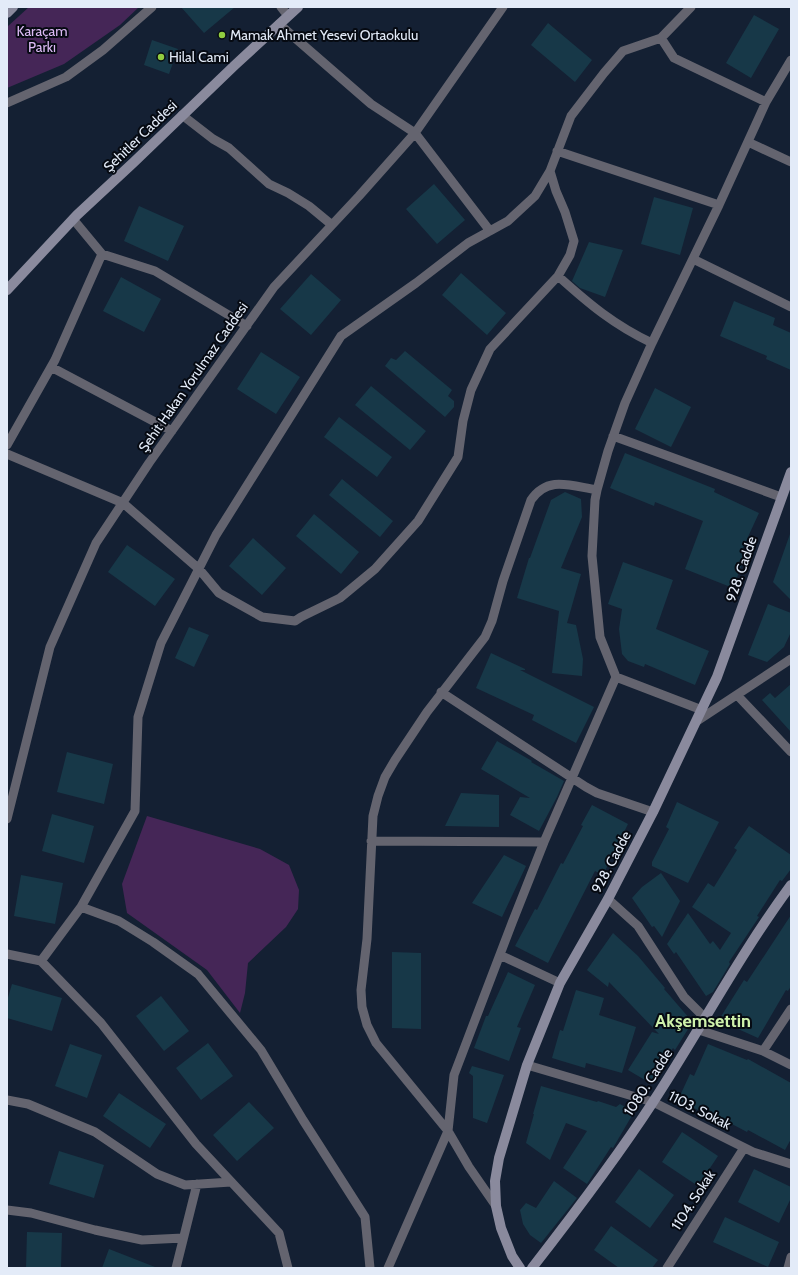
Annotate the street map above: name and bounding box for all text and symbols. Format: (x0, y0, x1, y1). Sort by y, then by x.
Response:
park label: Karaçam Parkı (16, 22, 68, 56)
place label: Mamak Ahmet Yesevi Ortaokulu (230, 26, 418, 44)
marker: Mamak Ahmet Yesevi Ortaokulu (217, 30, 227, 40)
place label: Hilal Cami (169, 48, 229, 66)
marker: Hilal Cami (156, 52, 166, 62)
street label: Şehitler Caddesi (99, 96, 181, 176)
street label: Şehit Hakan Yorulmaz Caddesi (134, 298, 252, 456)
street label: 928. Cadde (721, 534, 761, 604)
street label: 928. Cadde (587, 828, 635, 896)
district label: Akşemsettin (655, 1010, 751, 1032)
street label: 1080. Cadde (620, 1045, 676, 1119)
street label: 1103. Sokak (666, 1087, 735, 1134)
street label: 1104. Sokak (667, 1166, 719, 1233)

